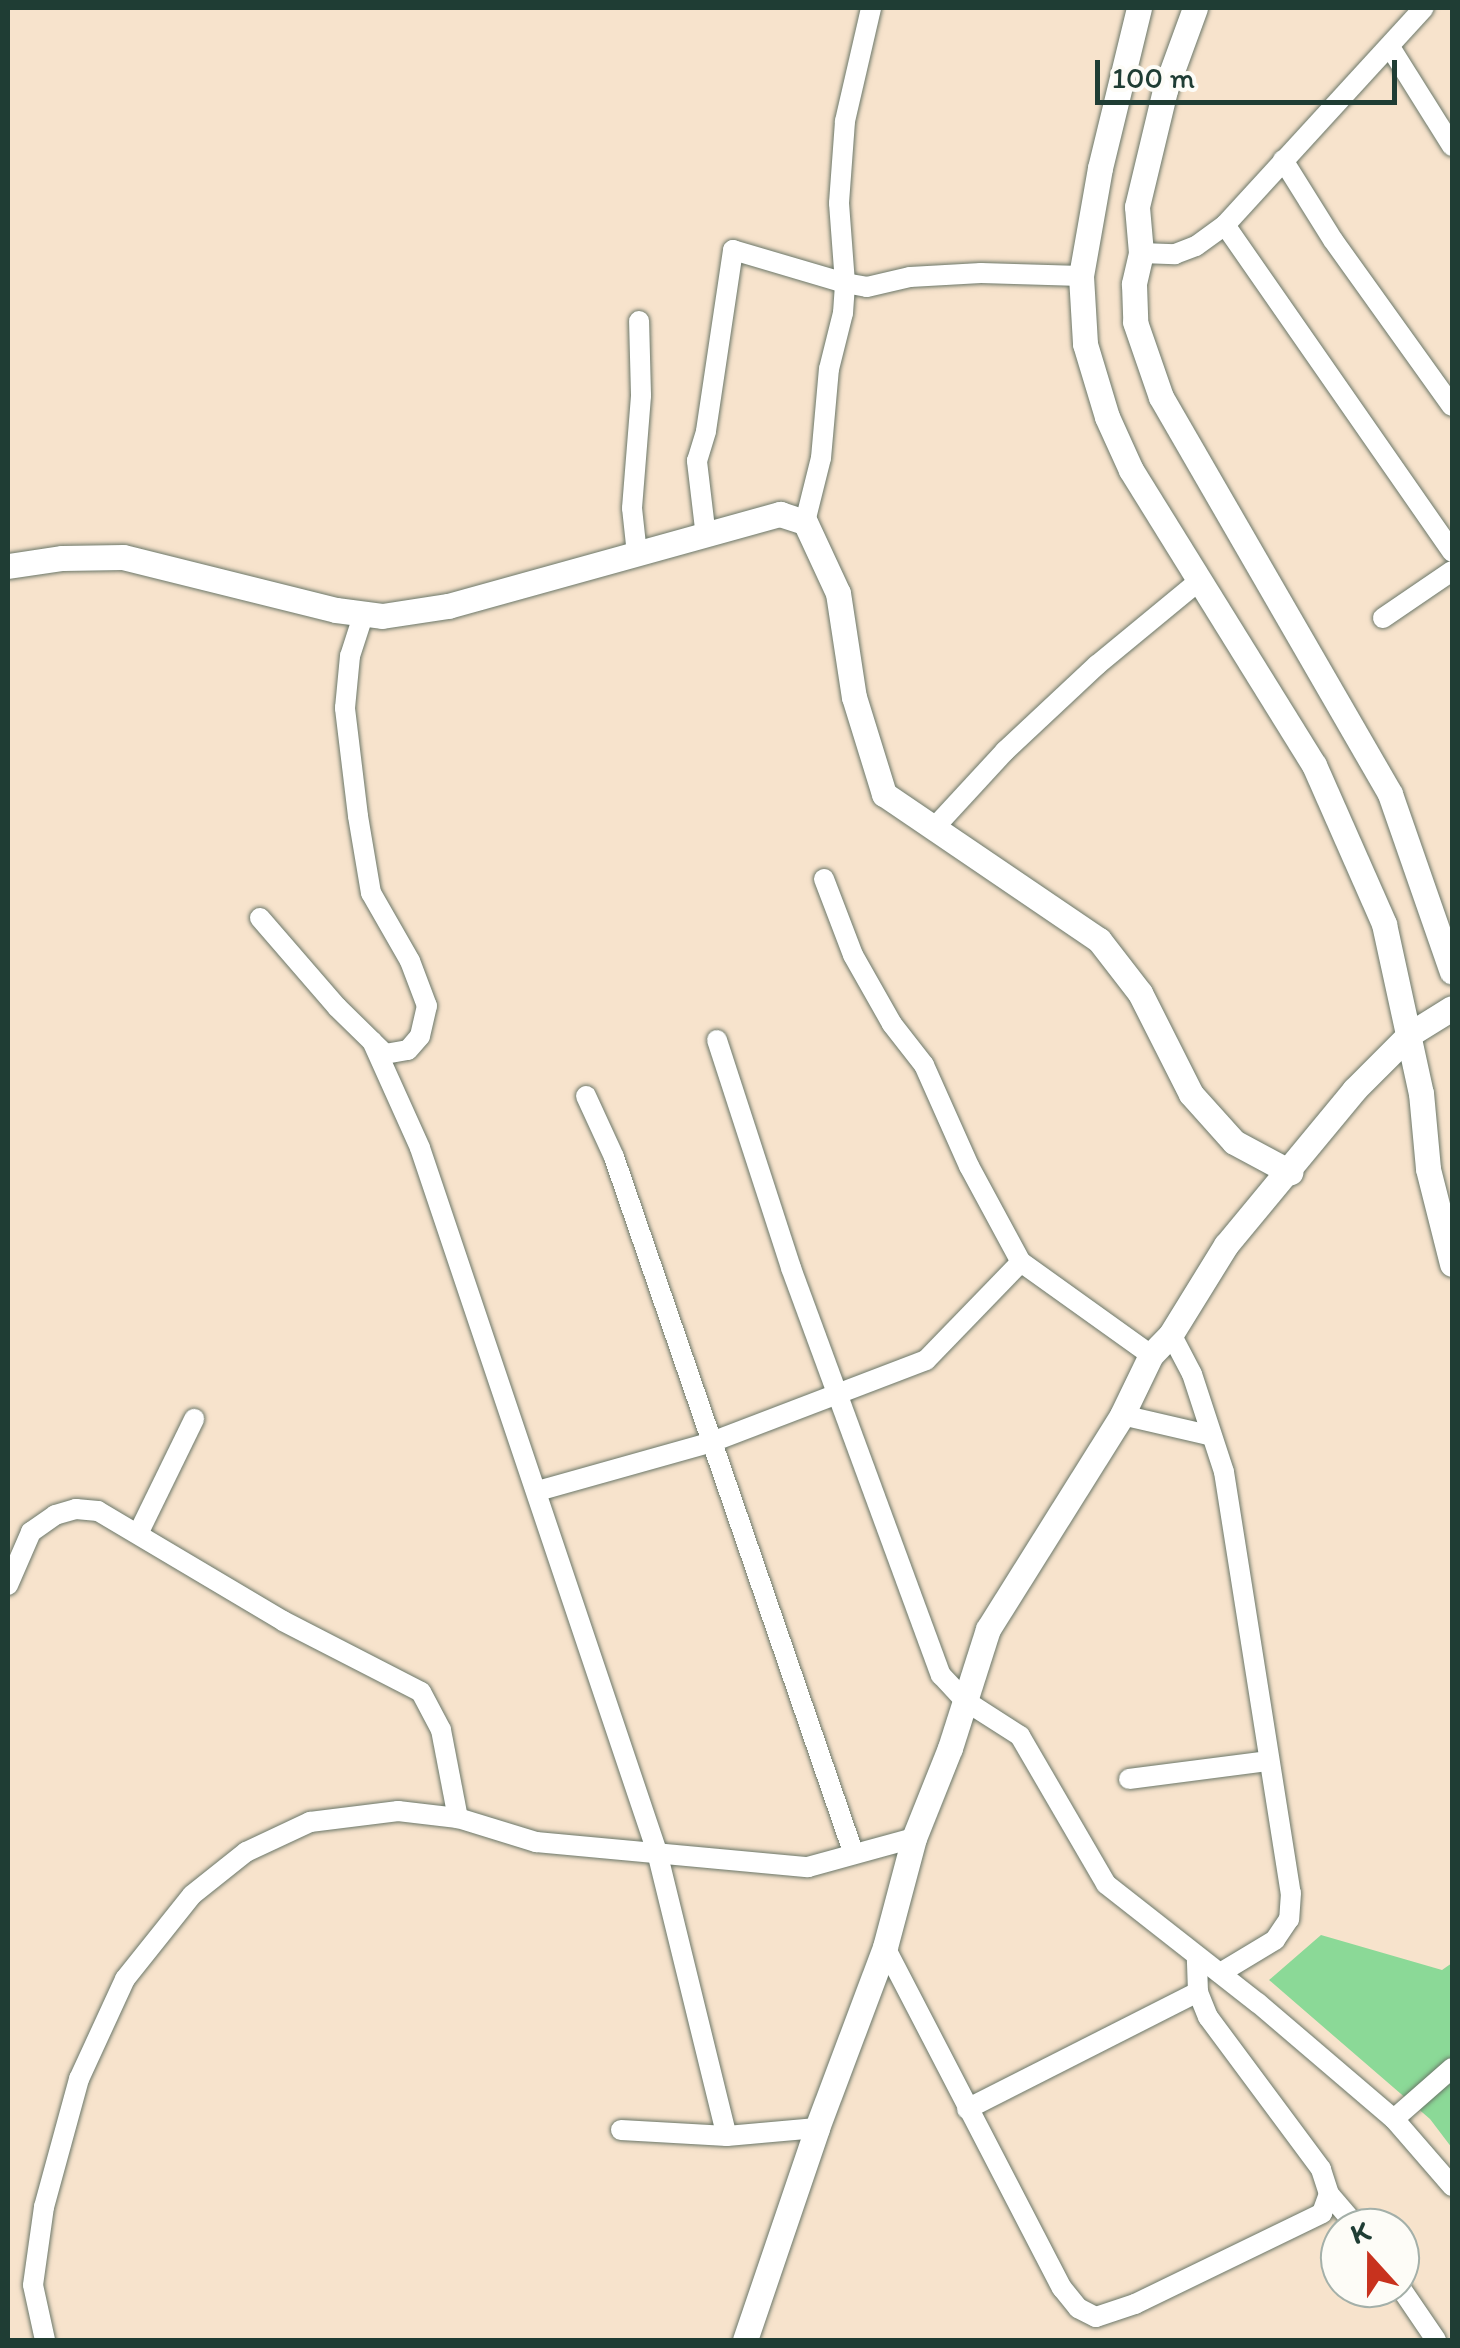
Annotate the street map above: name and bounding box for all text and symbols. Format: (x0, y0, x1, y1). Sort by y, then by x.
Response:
scale bar (1100, 40, 1402, 102)
text: 100 m (1112, 59, 1195, 96)
north arrow (1320, 2208, 1420, 2308)
text: K (1346, 2213, 1374, 2251)

